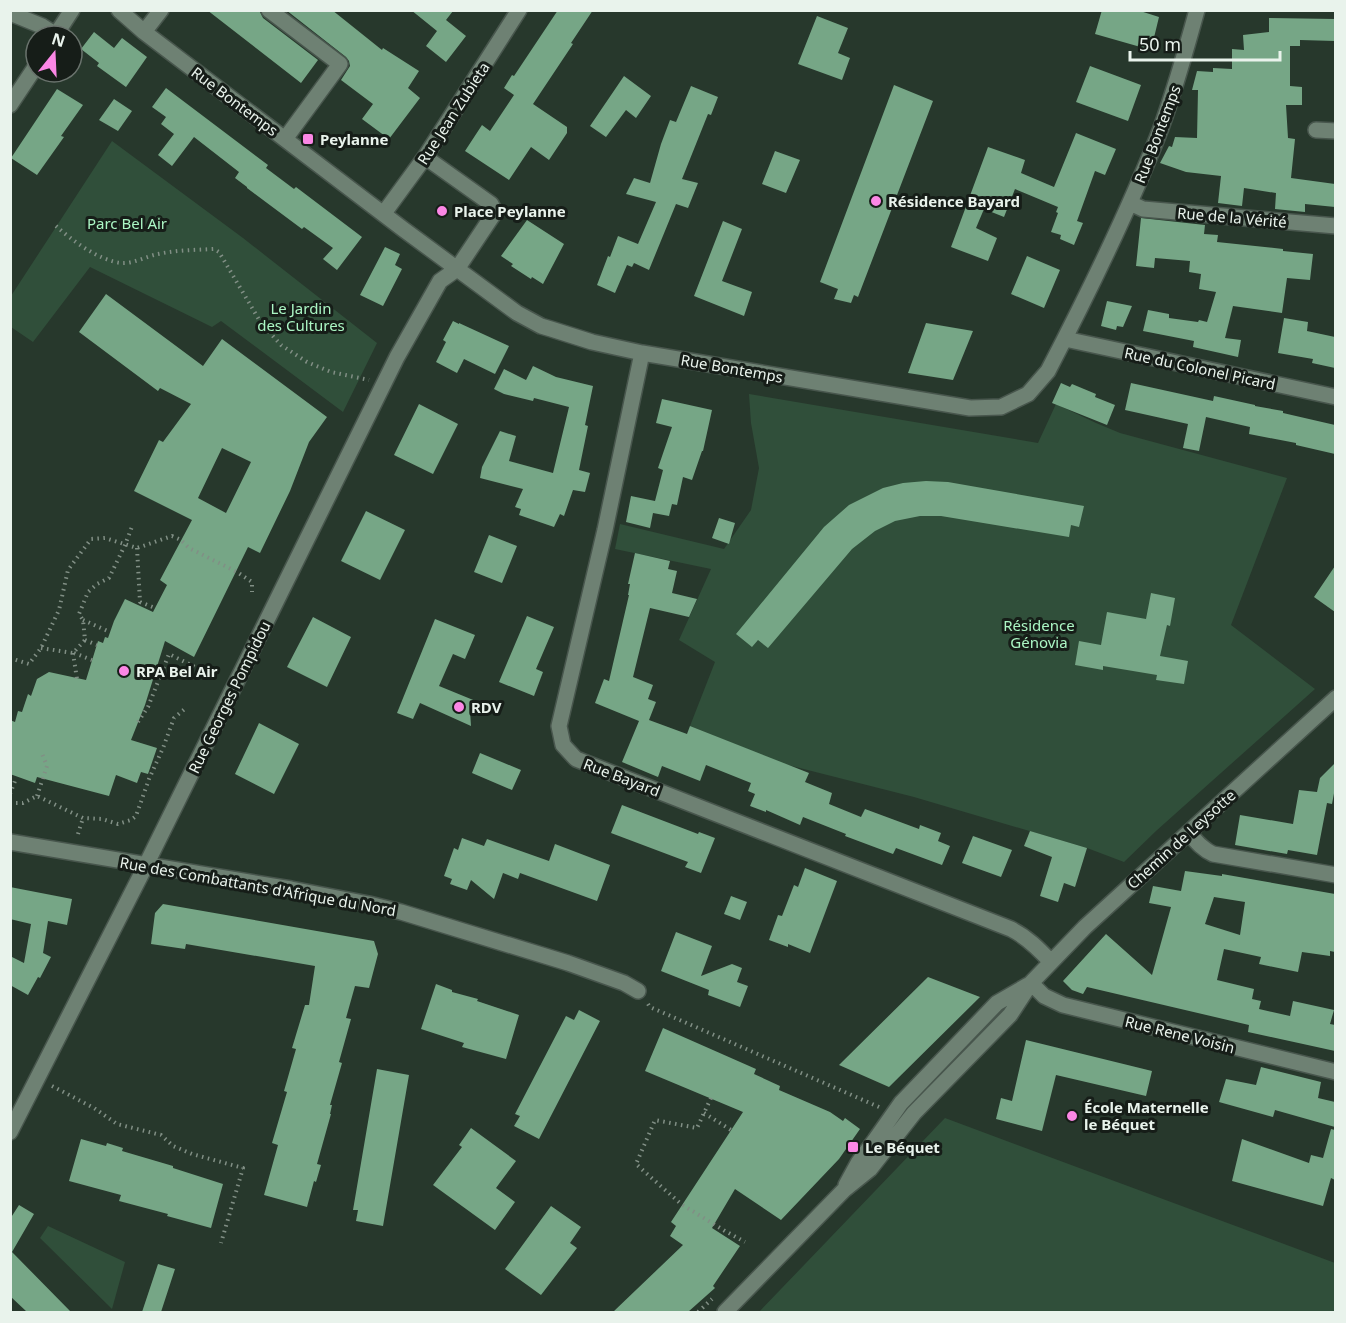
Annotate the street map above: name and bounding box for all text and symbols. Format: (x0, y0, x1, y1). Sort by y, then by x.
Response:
north arrow (24, 24, 84, 84)
scale bar (1130, 24, 1280, 62)
text: N (49, 27, 68, 52)
text: 50 m (1139, 32, 1181, 56)
street label: Rue Jean Zubieta (412, 58, 494, 168)
street label: Rue Bontemps (188, 62, 282, 140)
street label: Rue Bontemps (1129, 82, 1185, 186)
place label: Peylanne (320, 129, 388, 149)
marker: Peylanne (301, 132, 315, 146)
place label: Résidence Bayard (888, 191, 1020, 211)
marker: Résidence Bayard (869, 194, 883, 208)
place label: Place Peylanne (454, 201, 566, 221)
street label: Rue de la Vérité (1176, 202, 1288, 232)
marker: Place Peylanne (435, 204, 449, 218)
park label: Parc Bel Air (87, 213, 167, 233)
park label: Le Jardin des Cultures (257, 298, 345, 335)
street label: Rue du Colonel Picard (1123, 342, 1277, 394)
street label: Rue Bontemps (679, 349, 785, 387)
park label: Résidence Génovia (1003, 615, 1075, 652)
street label: Rue Georges Pompidou (183, 618, 275, 776)
place label: RPA Bel Air (136, 661, 218, 681)
marker: RPA Bel Air (117, 664, 131, 678)
place label: RDV (471, 697, 502, 717)
marker: RDV (452, 700, 466, 714)
street label: Rue Bayard (581, 753, 663, 801)
street label: Chemin de Leysotte (1123, 785, 1239, 893)
street label: Rue des Combattants d'Afrique du Nord (118, 852, 398, 920)
street label: Rue Rene Voisin (1123, 1011, 1237, 1057)
place label: École Maternelle le Béquet (1084, 1097, 1209, 1134)
marker: École Maternelle le Béquet (1065, 1109, 1079, 1123)
place label: Le Béquet (865, 1137, 940, 1157)
marker: Le Béquet (846, 1140, 860, 1154)

